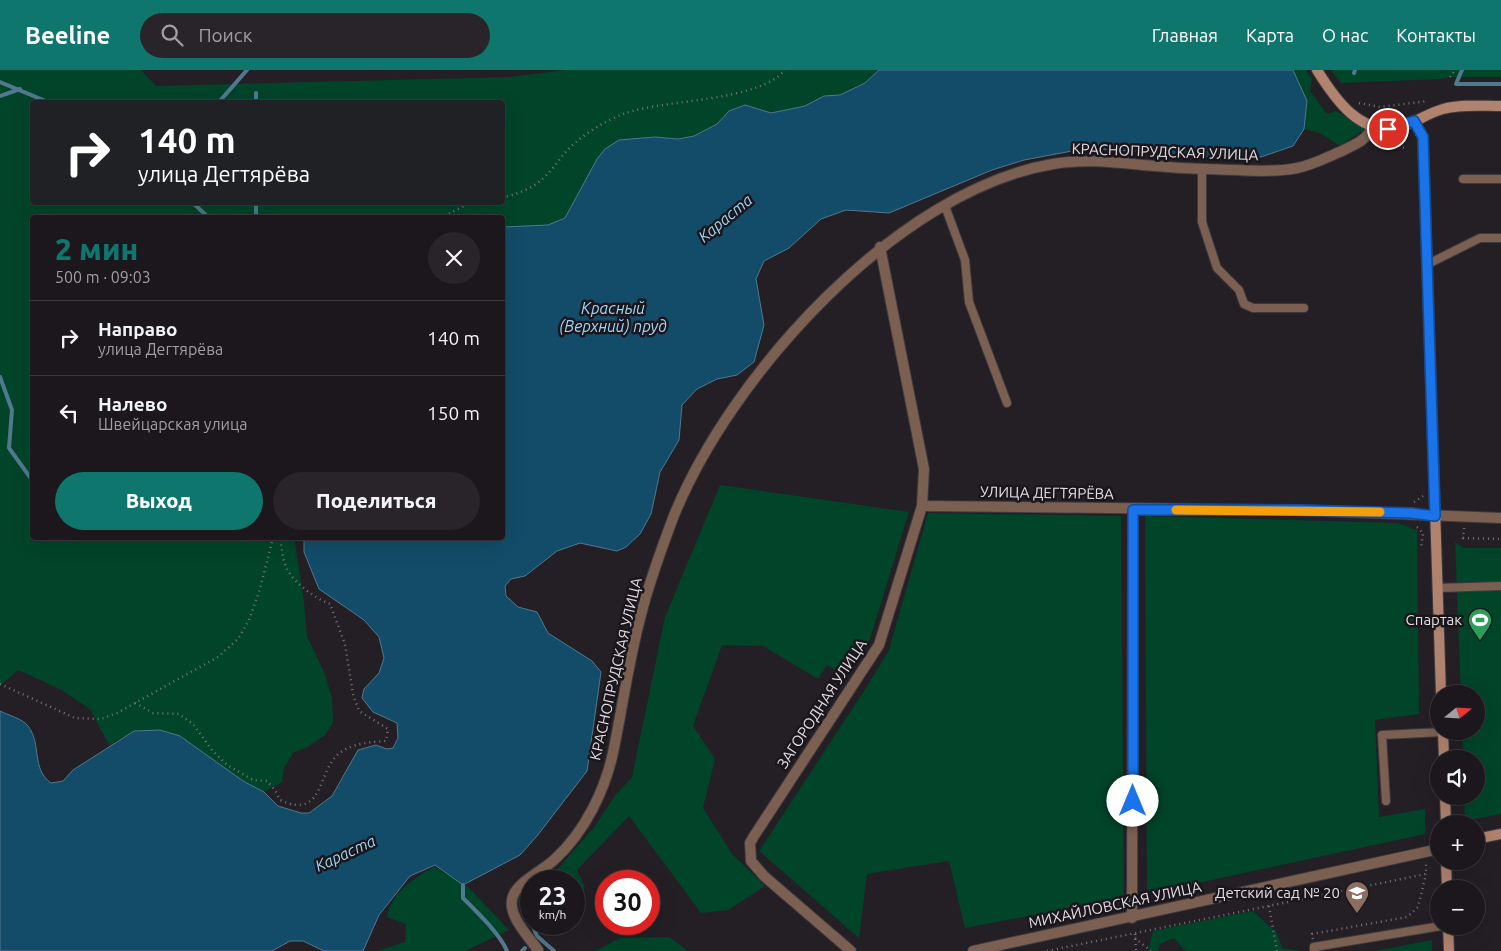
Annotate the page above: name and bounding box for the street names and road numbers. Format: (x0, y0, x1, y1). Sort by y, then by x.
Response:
street label: КРАСНОПРУДСКАЯ УЛИЦА (1071, 140, 1259, 163)
street label: УЛИЦА ДЕГТЯРЁВА (980, 483, 1114, 502)
street label: КРАСНОПРУДСКАЯ УЛИЦА (586, 576, 645, 762)
street label: ЗАГОРОДНАЯ УЛИЦА (773, 636, 870, 771)
street label: МИХАЙЛОВСКАЯ УЛИЦА (1027, 878, 1203, 931)

